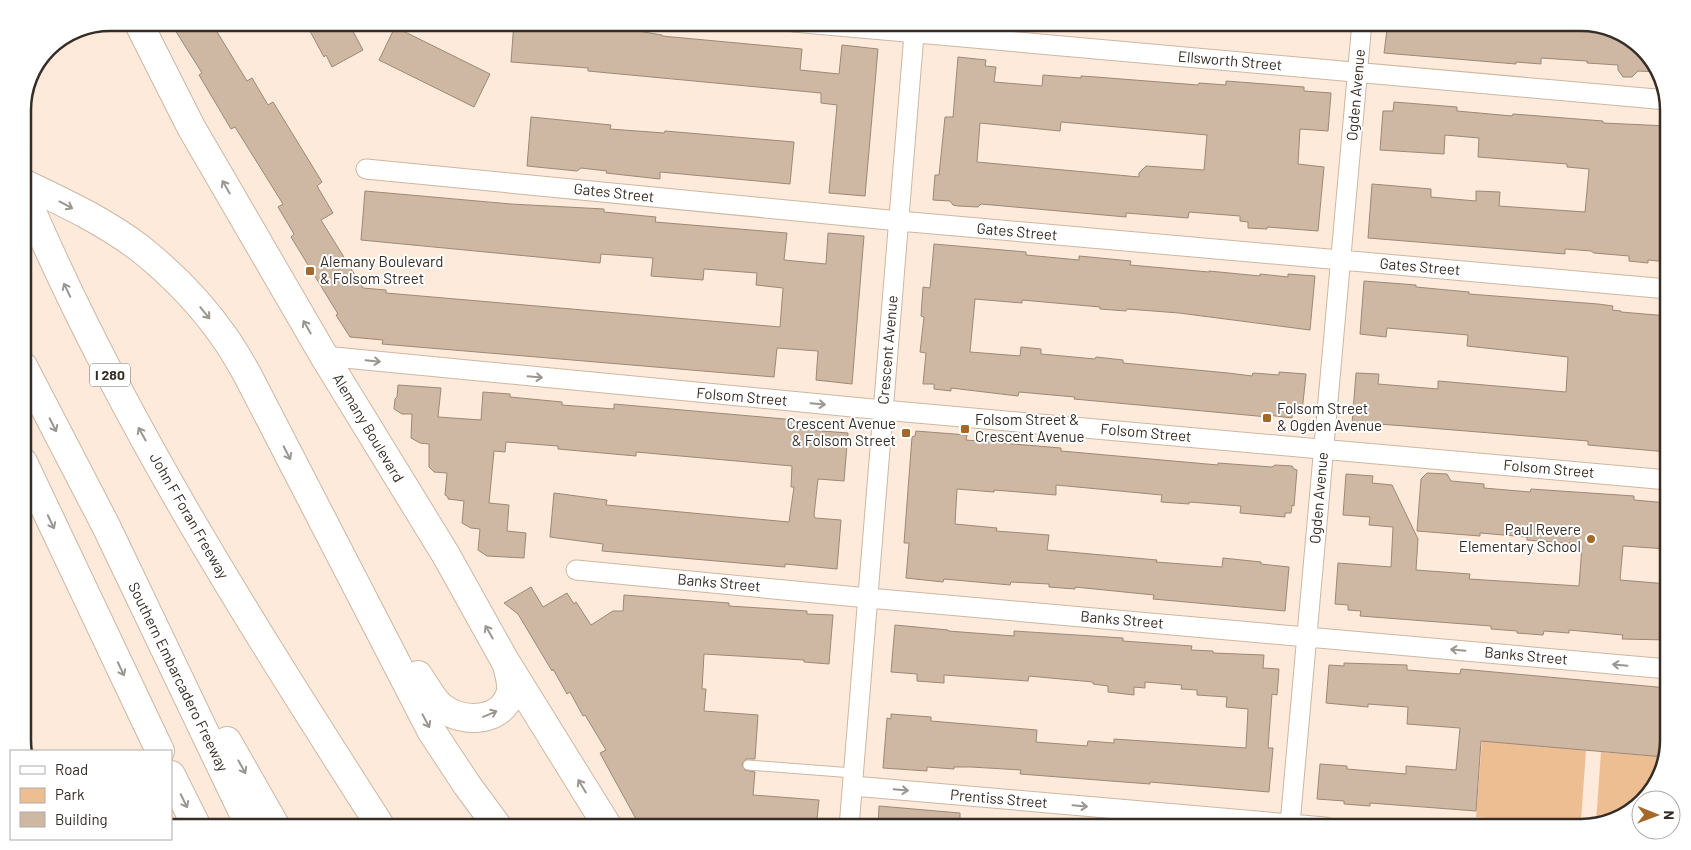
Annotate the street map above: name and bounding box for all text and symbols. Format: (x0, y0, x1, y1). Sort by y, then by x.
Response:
street label: Ellsworth Street (1177, 46, 1283, 74)
street label: Ogden Avenue (1342, 48, 1368, 142)
street label: Gates Street (573, 179, 655, 205)
one-way arrow (220, 180, 230, 194)
one-way arrow (59, 200, 74, 210)
street label: Gates Street (976, 219, 1058, 243)
place label: Alemany Boulevard & Folsom Street (320, 252, 444, 287)
street label: Gates Street (1379, 254, 1461, 278)
marker: Alemany Boulevard & Folsom Street (304, 265, 316, 277)
one-way arrow (62, 283, 71, 298)
street label: Crescent Avenue (873, 295, 901, 405)
one-way arrow (200, 306, 211, 319)
one-way arrow (302, 320, 312, 335)
one-way arrow (365, 356, 381, 366)
road number: I 280 (90, 364, 130, 386)
street label: Alemany Boulevard (329, 370, 408, 485)
one-way arrow (526, 372, 542, 382)
street label: Folsom Street (696, 383, 788, 409)
one-way arrow (810, 399, 826, 409)
place label: Folsom Street & Ogden Avenue (1277, 399, 1382, 434)
place label: Folsom Street & Crescent Avenue (975, 410, 1085, 445)
marker: Folsom Street & Ogden Avenue (1261, 412, 1273, 424)
place label: Crescent Avenue & Folsom Street (786, 414, 896, 449)
one-way arrow (48, 418, 58, 433)
street label: Folsom Street (1100, 419, 1192, 445)
marker: Folsom Street & Crescent Avenue (959, 423, 971, 435)
one-way arrow (137, 427, 146, 442)
marker: Crescent Avenue & Folsom Street (900, 427, 912, 439)
one-way arrow (283, 445, 292, 460)
street label: John F Foran Freeway (146, 449, 233, 582)
street label: Ogden Avenue (1305, 451, 1331, 545)
street label: Folsom Street (1503, 455, 1595, 481)
one-way arrow (47, 514, 56, 529)
place label: Paul Revere Elementary School (1459, 520, 1581, 555)
marker: Paul Revere Elementary School (1585, 533, 1597, 545)
street label: Banks Street (677, 569, 762, 595)
street label: Southern Embarcadero Freeway (125, 579, 233, 774)
street label: Banks Street (1080, 606, 1165, 632)
one-way arrow (484, 624, 494, 639)
street label: Banks Street (1484, 642, 1569, 668)
one-way arrow (1450, 646, 1466, 655)
one-way arrow (1612, 660, 1628, 670)
one-way arrow (116, 661, 126, 676)
one-way arrow (482, 708, 497, 718)
one-way arrow (421, 714, 431, 729)
legend (10, 750, 172, 840)
one-way arrow (237, 759, 247, 773)
text: Road (55, 760, 88, 778)
one-way arrow (577, 779, 587, 793)
text: Park (55, 785, 85, 803)
one-way arrow (893, 785, 909, 795)
street label: Prentiss Street (950, 785, 1049, 811)
north arrow (1631, 790, 1681, 840)
one-way arrow (180, 793, 189, 808)
one-way arrow (1072, 801, 1088, 811)
text: Building (55, 810, 108, 828)
text: N (1661, 810, 1678, 820)

